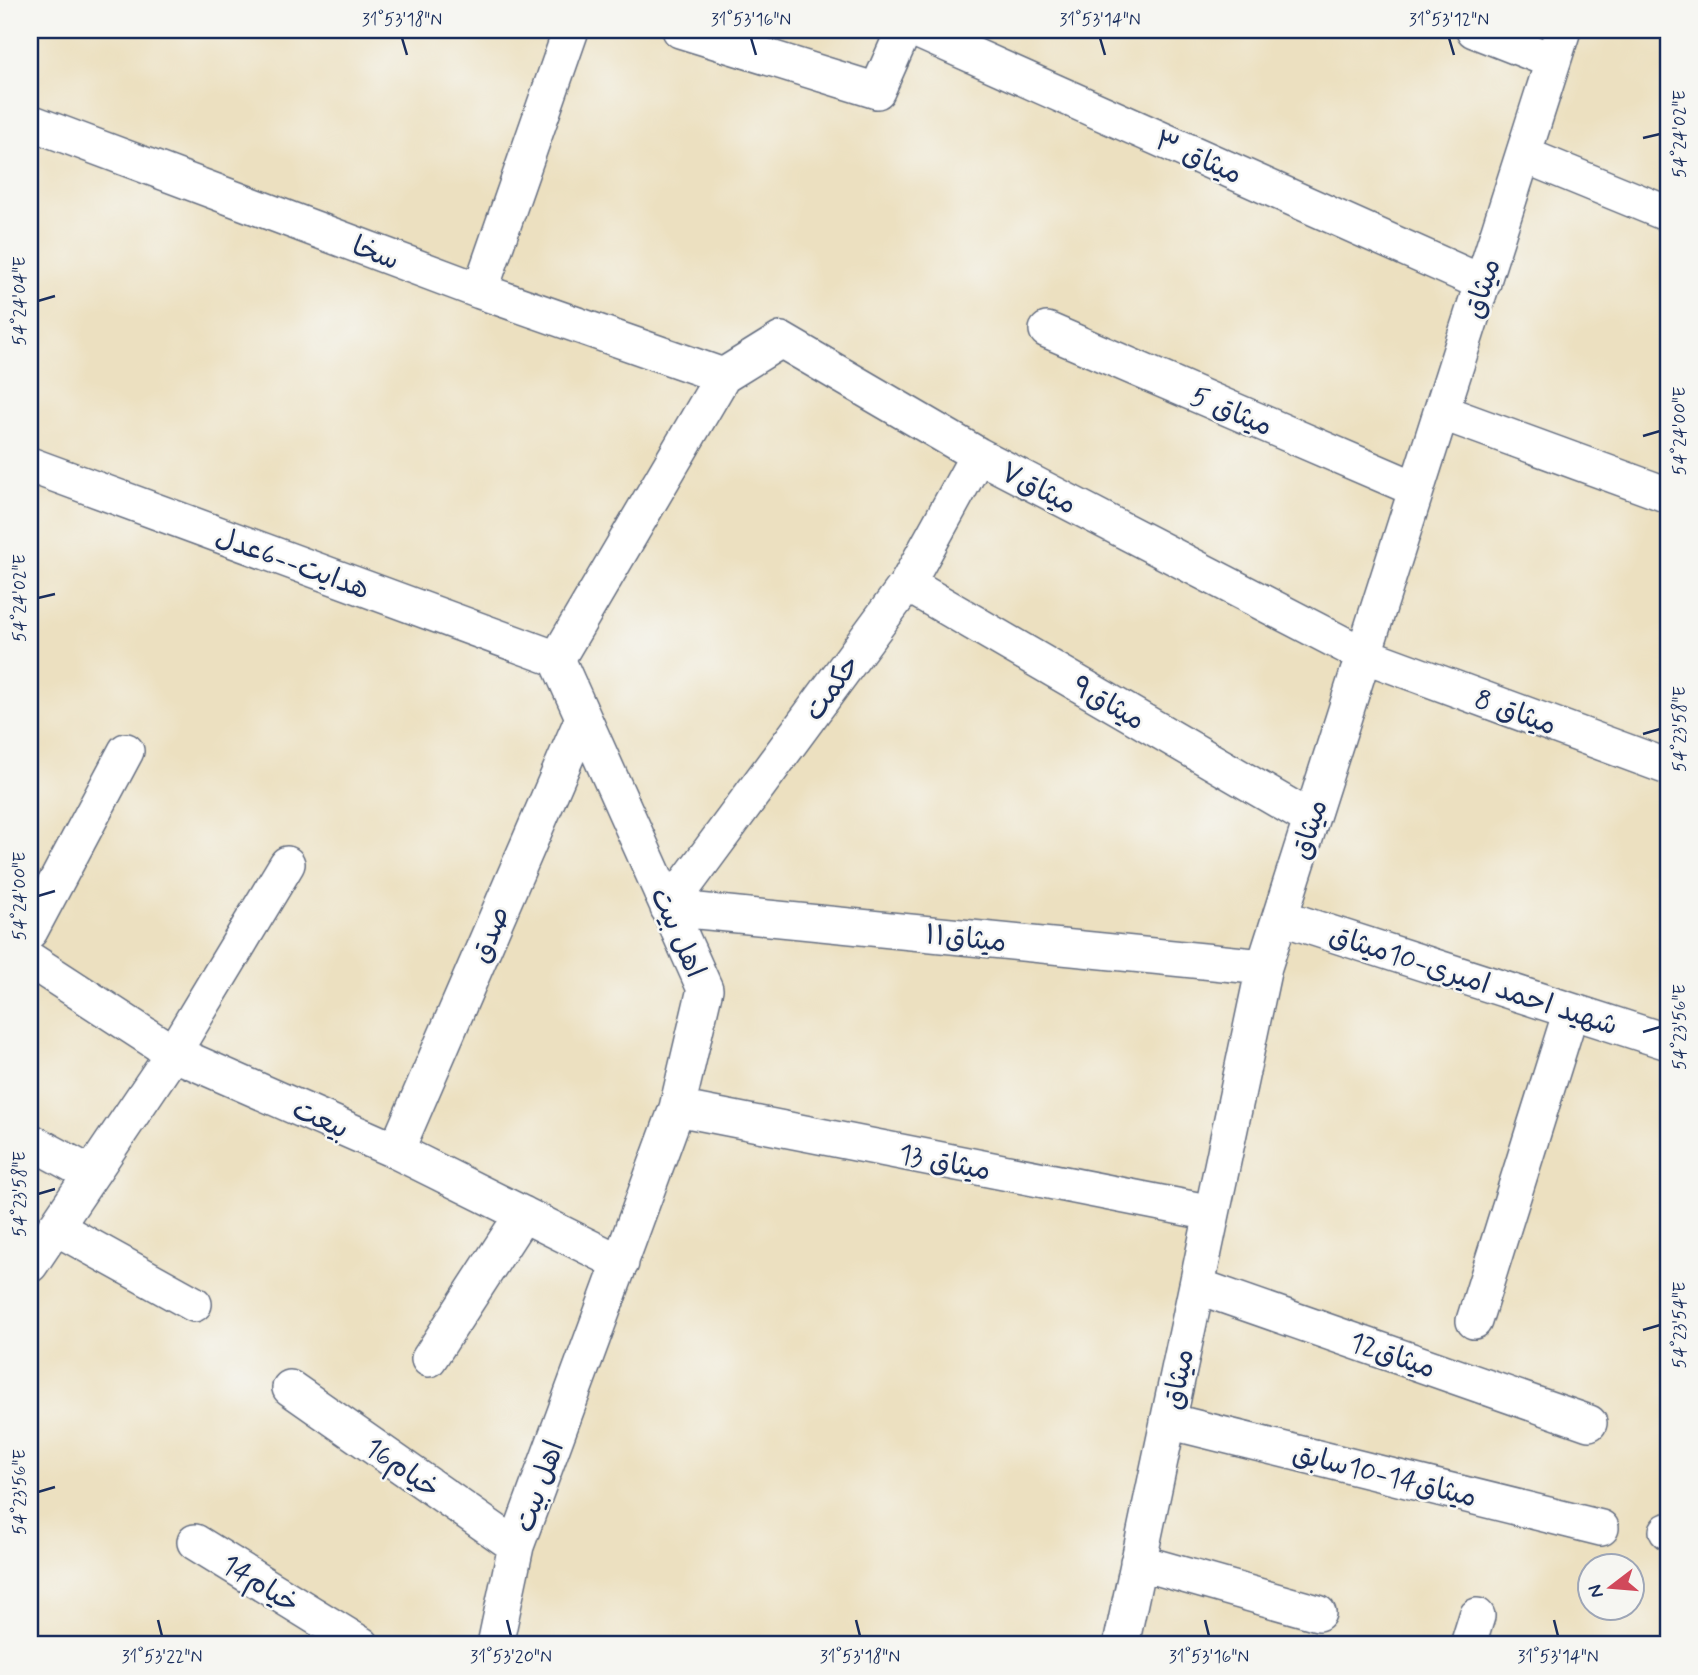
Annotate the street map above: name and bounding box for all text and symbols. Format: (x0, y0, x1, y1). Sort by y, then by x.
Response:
text: 31°53'18"N (362, 8, 442, 32)
text: 31°53'16"N (711, 8, 791, 32)
text: 31°53'14"N (1059, 8, 1141, 32)
text: 31°53'12"N (1409, 8, 1489, 32)
text: 54°24'02"E (1668, 90, 1692, 178)
street label: میثاق ۳ (1149, 123, 1247, 194)
street label: سخا (346, 229, 404, 280)
street label: میثاق (1456, 254, 1510, 324)
text: 54°24'04"E (8, 256, 32, 346)
street label: میثاق 5 (1184, 379, 1278, 446)
text: 54°24'00"E (1668, 387, 1692, 475)
street label: میثاق۷ (993, 454, 1082, 524)
street label: هدایت--6عدل (210, 519, 374, 609)
text: 54°24'02"E (8, 554, 32, 642)
street label: حکمت (797, 648, 870, 729)
street label: میثاق۹ (1064, 668, 1151, 740)
street label: میثاق 8 (1469, 682, 1561, 745)
text: 54°23'58"E (1668, 686, 1692, 772)
street label: میثاق (1283, 795, 1337, 865)
text: 54°24'00"E (8, 852, 32, 940)
street label: اهل بیت (640, 882, 713, 984)
street label: صدق (463, 901, 520, 969)
street label: میثاق۱۱ (923, 917, 1008, 962)
street label: شهید احمد امیری-10میثاق (1324, 917, 1622, 1045)
text: 54°23'56"E (1668, 984, 1692, 1070)
street label: بیعت (286, 1092, 354, 1149)
street label: میثاق 13 (895, 1136, 994, 1190)
text: 54°23'58"E (8, 1151, 32, 1237)
text: 54°23'54"E (1668, 1282, 1692, 1368)
street label: 12میثاق (1344, 1324, 1440, 1388)
street label: میثاق (1155, 1346, 1204, 1413)
street label: 16خیام (356, 1430, 446, 1509)
street label: اهل بیت (507, 1436, 574, 1538)
street label: میثاق14-10سابق (1288, 1436, 1480, 1517)
text: 54°23'56"E (8, 1449, 32, 1535)
street label: 14خیام (213, 1547, 306, 1624)
north arrow (1576, 1552, 1646, 1622)
text: N (1582, 1582, 1610, 1601)
text: 31°53'22"N (121, 1645, 203, 1669)
text: 31°53'20"N (470, 1645, 552, 1669)
text: 31°53'18"N (820, 1645, 900, 1669)
text: 31°53'16"N (1169, 1645, 1249, 1669)
text: 31°53'14"N (1517, 1645, 1599, 1669)

